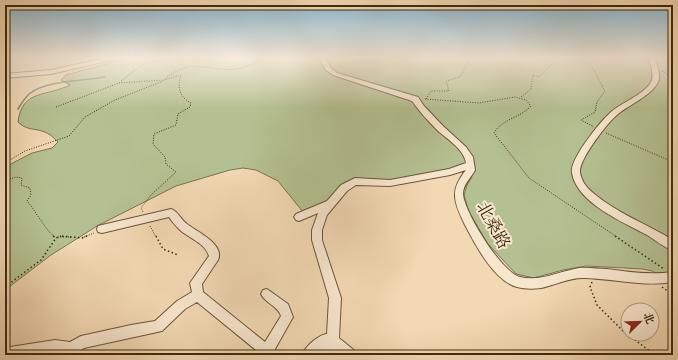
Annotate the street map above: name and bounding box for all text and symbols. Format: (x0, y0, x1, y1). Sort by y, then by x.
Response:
street label: 北桑路 (469, 198, 515, 254)
north arrow (620, 302, 660, 342)
text: 北 (639, 310, 658, 327)

